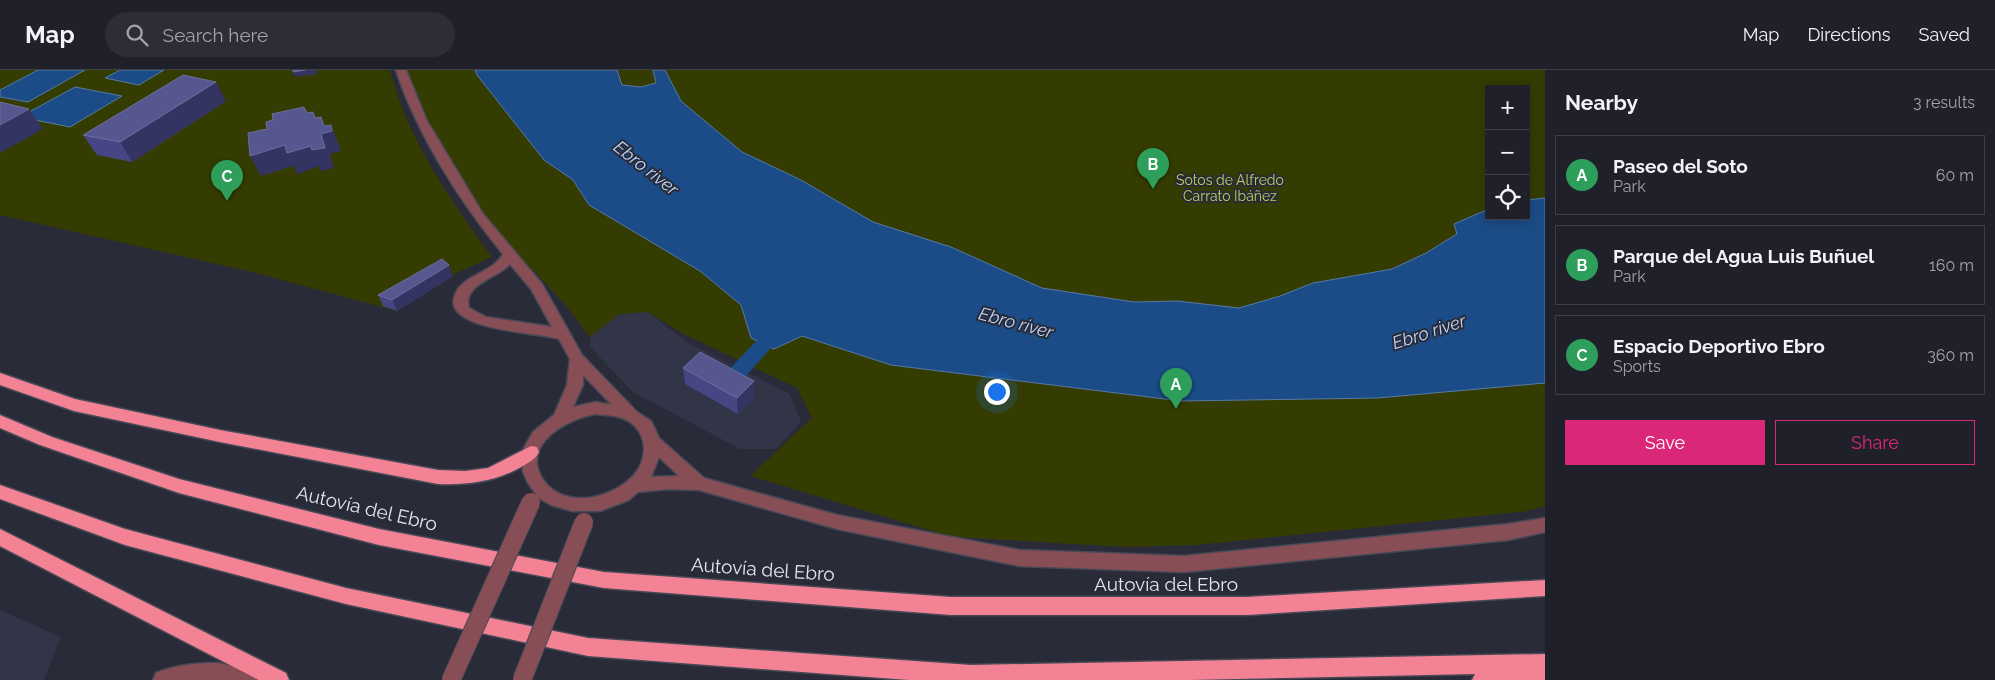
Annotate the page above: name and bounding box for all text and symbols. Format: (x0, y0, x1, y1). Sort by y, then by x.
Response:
search box (105, 12, 455, 57)
text: Map (25, 20, 75, 49)
icon: search (123, 21, 151, 49)
text: Search here (163, 24, 268, 46)
text: Map (1743, 24, 1779, 45)
text: Directions (1807, 24, 1891, 45)
text: Saved (1919, 24, 1970, 45)
map controls (1485, 85, 1530, 220)
button: + (1485, 85, 1530, 130)
text: Nearby (1565, 90, 1638, 115)
text: 3 results (1913, 93, 1975, 112)
button: − (1485, 130, 1530, 175)
water label: Ebro river (610, 136, 683, 200)
pin: B (1137, 148, 1169, 189)
text: Paseo del Soto (1613, 155, 1748, 177)
pin: C (211, 160, 243, 201)
text: A (1577, 166, 1587, 185)
text: 60 m (1936, 166, 1974, 185)
park label: Sotos de Alfredo Carrato Ibáñez (1176, 172, 1284, 204)
button: locate (1485, 175, 1530, 220)
text: Park (1613, 177, 1646, 196)
text: Parque del Agua Luis Buñuel (1613, 245, 1874, 267)
text: B (1577, 256, 1587, 275)
text: 160 m (1929, 256, 1974, 275)
text: Park (1613, 267, 1646, 286)
water label: Ebro river (977, 302, 1057, 343)
water label: Ebro river (1389, 309, 1469, 353)
text: Espacio Deportivo Ebro (1613, 335, 1825, 357)
text: C (1577, 346, 1587, 365)
text: 360 m (1927, 346, 1974, 365)
text: Sports (1613, 357, 1661, 376)
pin: A (1160, 368, 1192, 409)
your location (984, 379, 1010, 405)
button: Save (1565, 420, 1765, 465)
button: Share (1775, 420, 1975, 465)
street label: Autovía del Ebro (294, 481, 440, 535)
street label: Autovía del Ebro (690, 553, 836, 585)
street label: Autovía del Ebro (1094, 573, 1238, 595)

